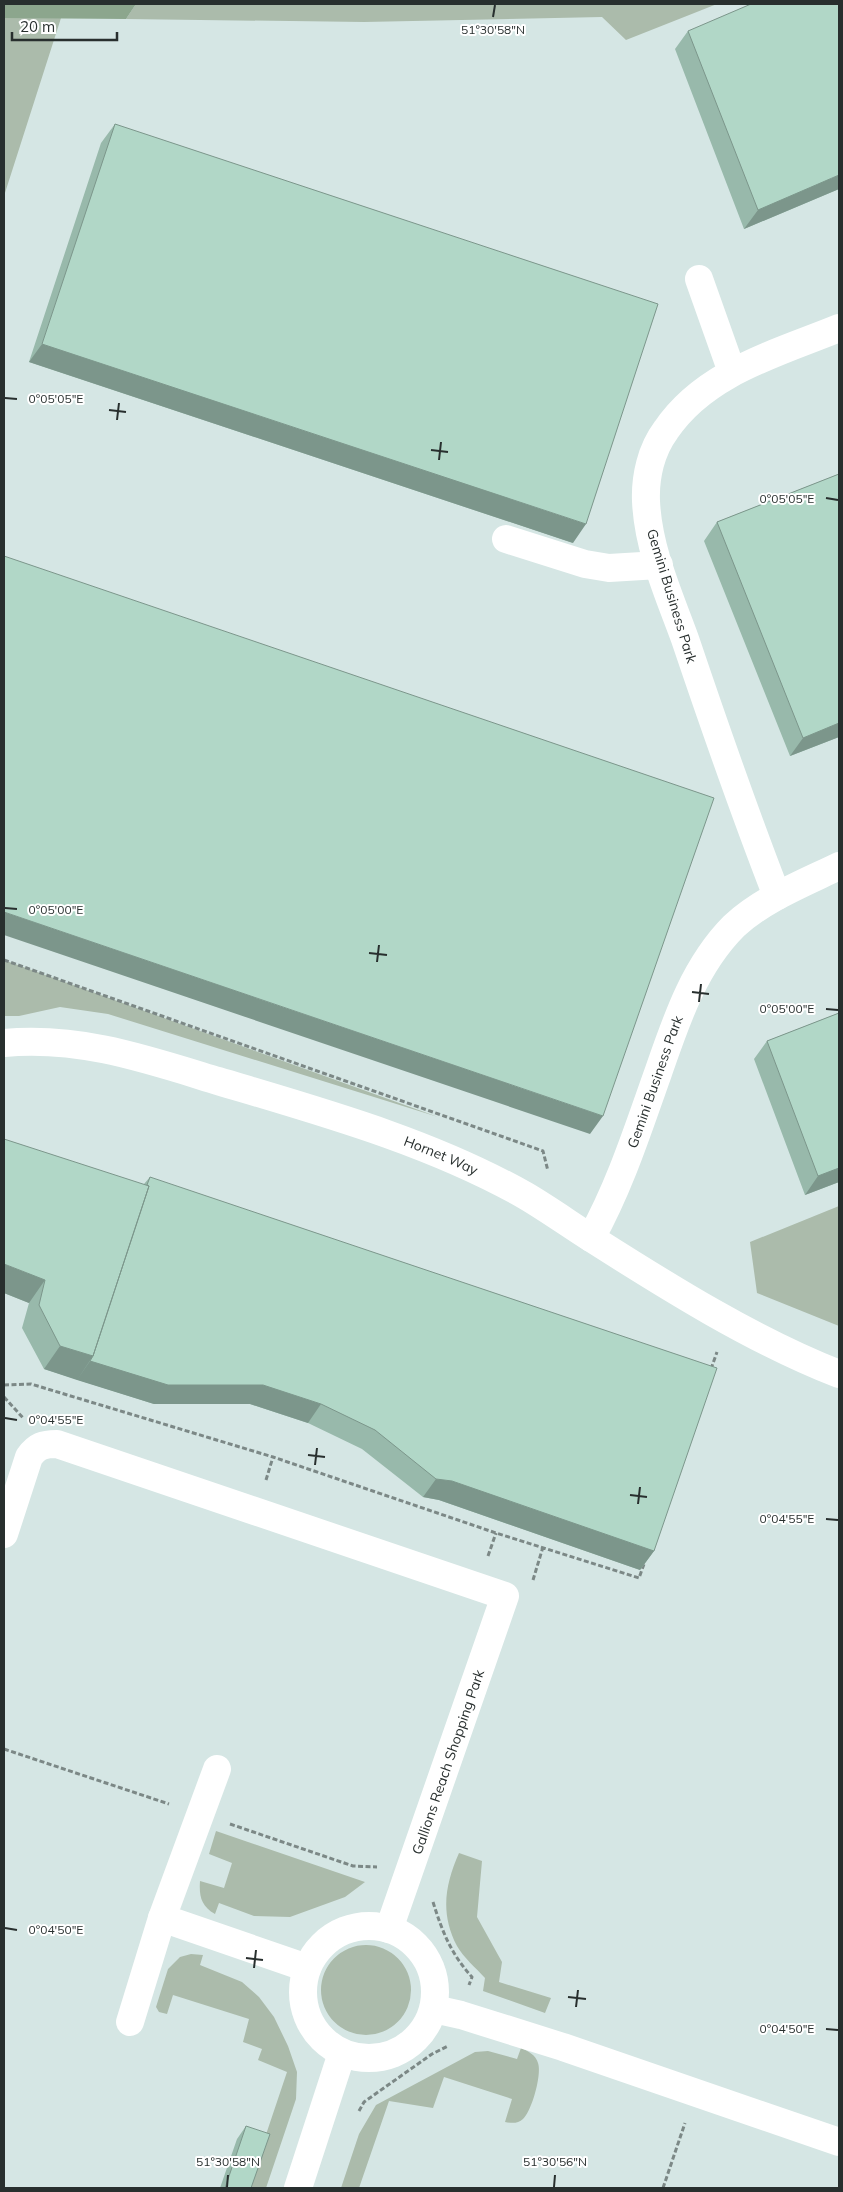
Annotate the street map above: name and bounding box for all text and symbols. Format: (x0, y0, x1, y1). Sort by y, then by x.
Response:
scale bar (12, 10, 118, 42)
text: 20 m (20, 17, 55, 36)
text: 51°30'58"N (461, 22, 525, 37)
text: 0°05'05"E (29, 391, 83, 406)
text: 0°05'05"E (760, 491, 814, 506)
street label: Gemini Business Park (643, 527, 701, 666)
text: 0°05'00"E (29, 902, 83, 917)
text: 0°05'00"E (760, 1001, 814, 1016)
street label: Gemini Business Park (623, 1012, 687, 1151)
street label: Hornet Way (401, 1132, 481, 1179)
text: 0°04'55"E (29, 1412, 83, 1427)
text: 0°04'55"E (760, 1511, 814, 1526)
street label: Gallions Reach Shopping Park (408, 1666, 488, 1857)
text: 0°04'50"E (29, 1922, 83, 1937)
text: 0°04'50"E (760, 2021, 814, 2036)
text: 51°30'58"N (196, 2154, 260, 2169)
text: 51°30'56"N (523, 2154, 587, 2169)

